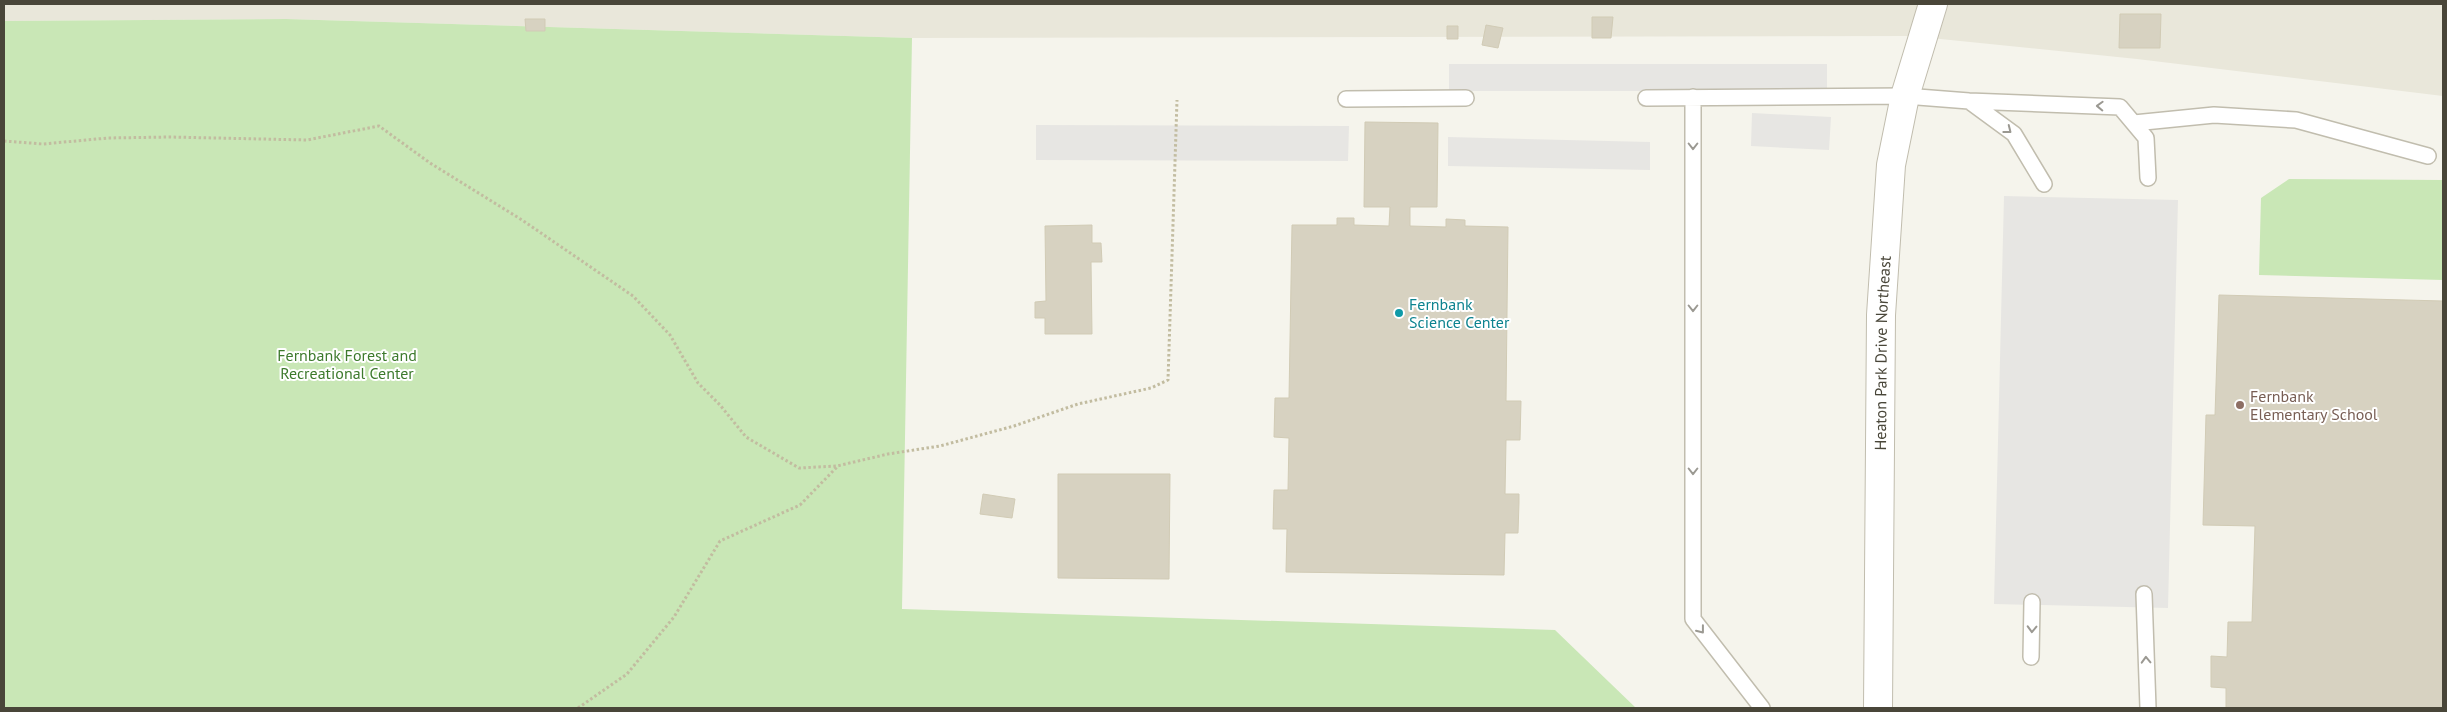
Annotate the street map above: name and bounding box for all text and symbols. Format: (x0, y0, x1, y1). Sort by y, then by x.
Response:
one-way arrow (2096, 101, 2104, 111)
one-way arrow (2002, 125, 2011, 133)
one-way arrow (1688, 142, 1698, 150)
street label: Heaton Park Drive Northeast (1870, 254, 1895, 451)
place label: Fernbank Science Center (1409, 294, 1510, 332)
one-way arrow (1688, 305, 1698, 313)
marker: Fernbank Science Center (1393, 307, 1405, 319)
park label: Fernbank Forest and Recreational Center (277, 345, 417, 383)
place label: Fernbank Elementary School (2250, 386, 2378, 424)
marker: Fernbank Elementary School (2234, 399, 2246, 411)
one-way arrow (1688, 468, 1698, 475)
one-way arrow (1696, 625, 1705, 634)
one-way arrow (2026, 626, 2037, 634)
one-way arrow (2141, 655, 2152, 663)

